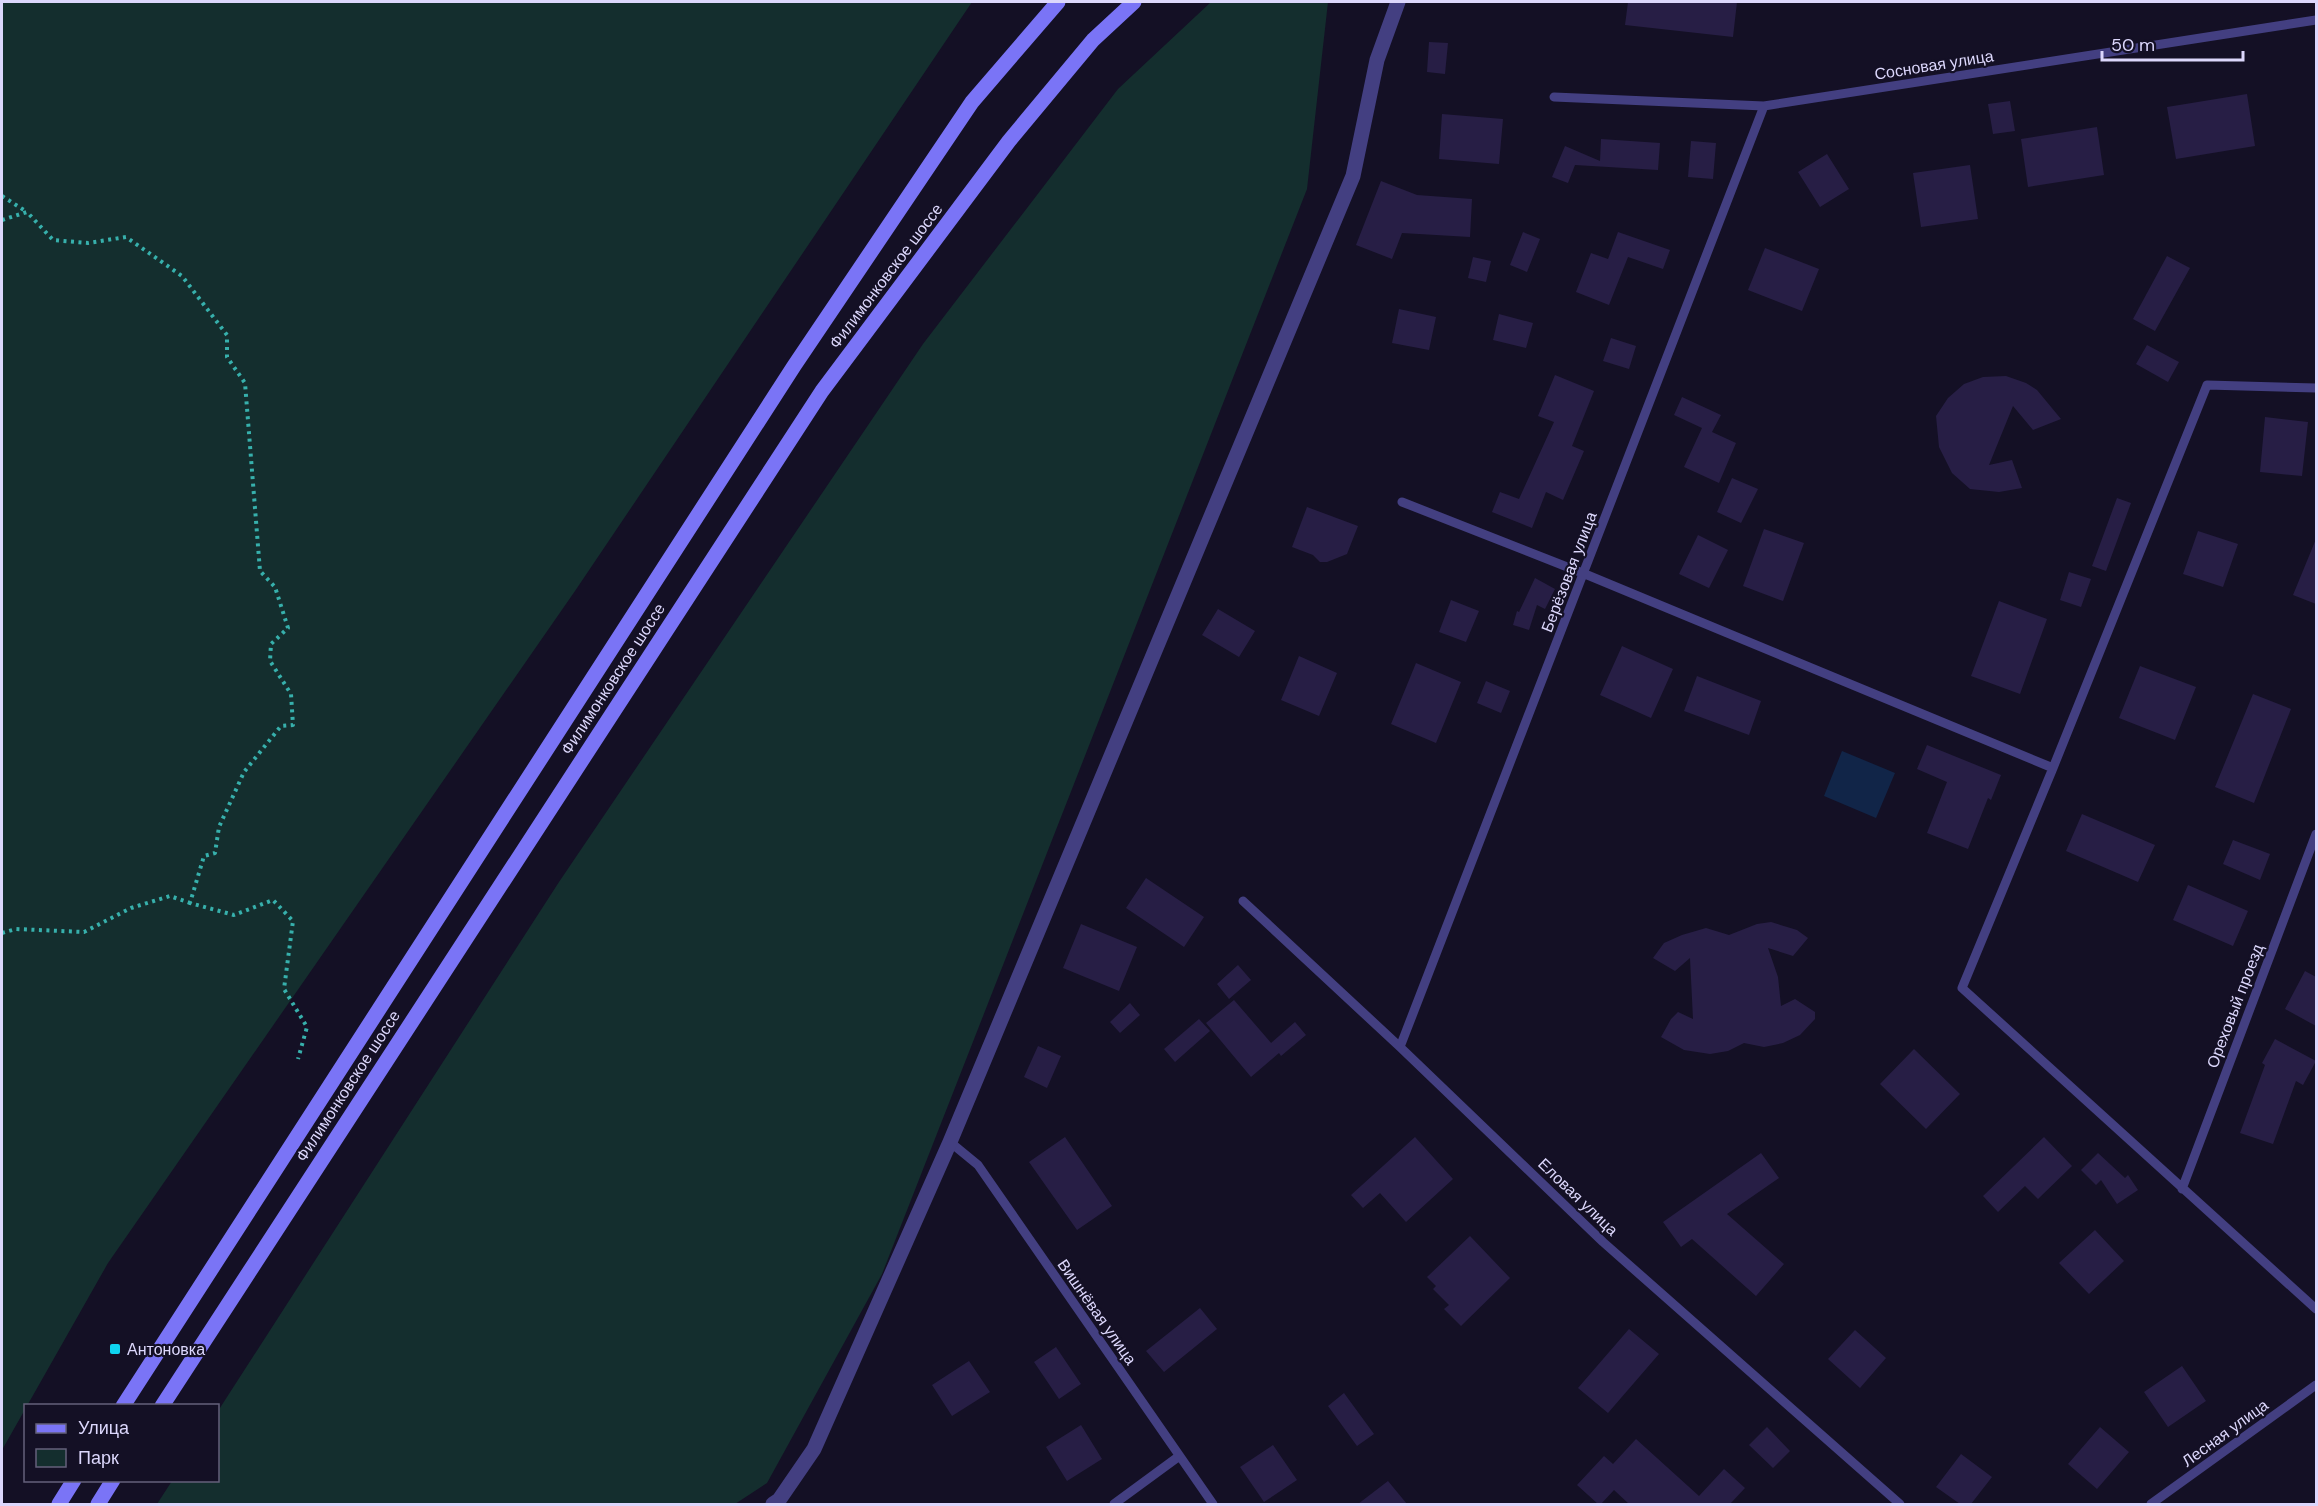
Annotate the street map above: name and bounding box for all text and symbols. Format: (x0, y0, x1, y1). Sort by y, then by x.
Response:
scale bar (2102, 24, 2243, 62)
text: 50 m (2111, 33, 2155, 57)
street label: Сосновая улица (1873, 45, 1995, 85)
street label: Филимонковское шоссе (825, 199, 948, 353)
street label: Берёзовая улица (1536, 509, 1602, 635)
street label: Филимонковское шоссе (556, 599, 670, 759)
street label: Ореховый проезд (2202, 940, 2269, 1071)
street label: Филимонковское шоссе (291, 1006, 405, 1166)
street label: Еловая улица (1534, 1154, 1622, 1240)
street label: Вишнёвая улица (1053, 1255, 1141, 1369)
place label: Антоновка (127, 1339, 205, 1360)
marker: Антоновка (108, 1342, 122, 1356)
street label: Лесная улица (2178, 1394, 2273, 1471)
legend (24, 1404, 219, 1482)
text: Улица (78, 1416, 130, 1440)
text: Парк (78, 1446, 119, 1470)

